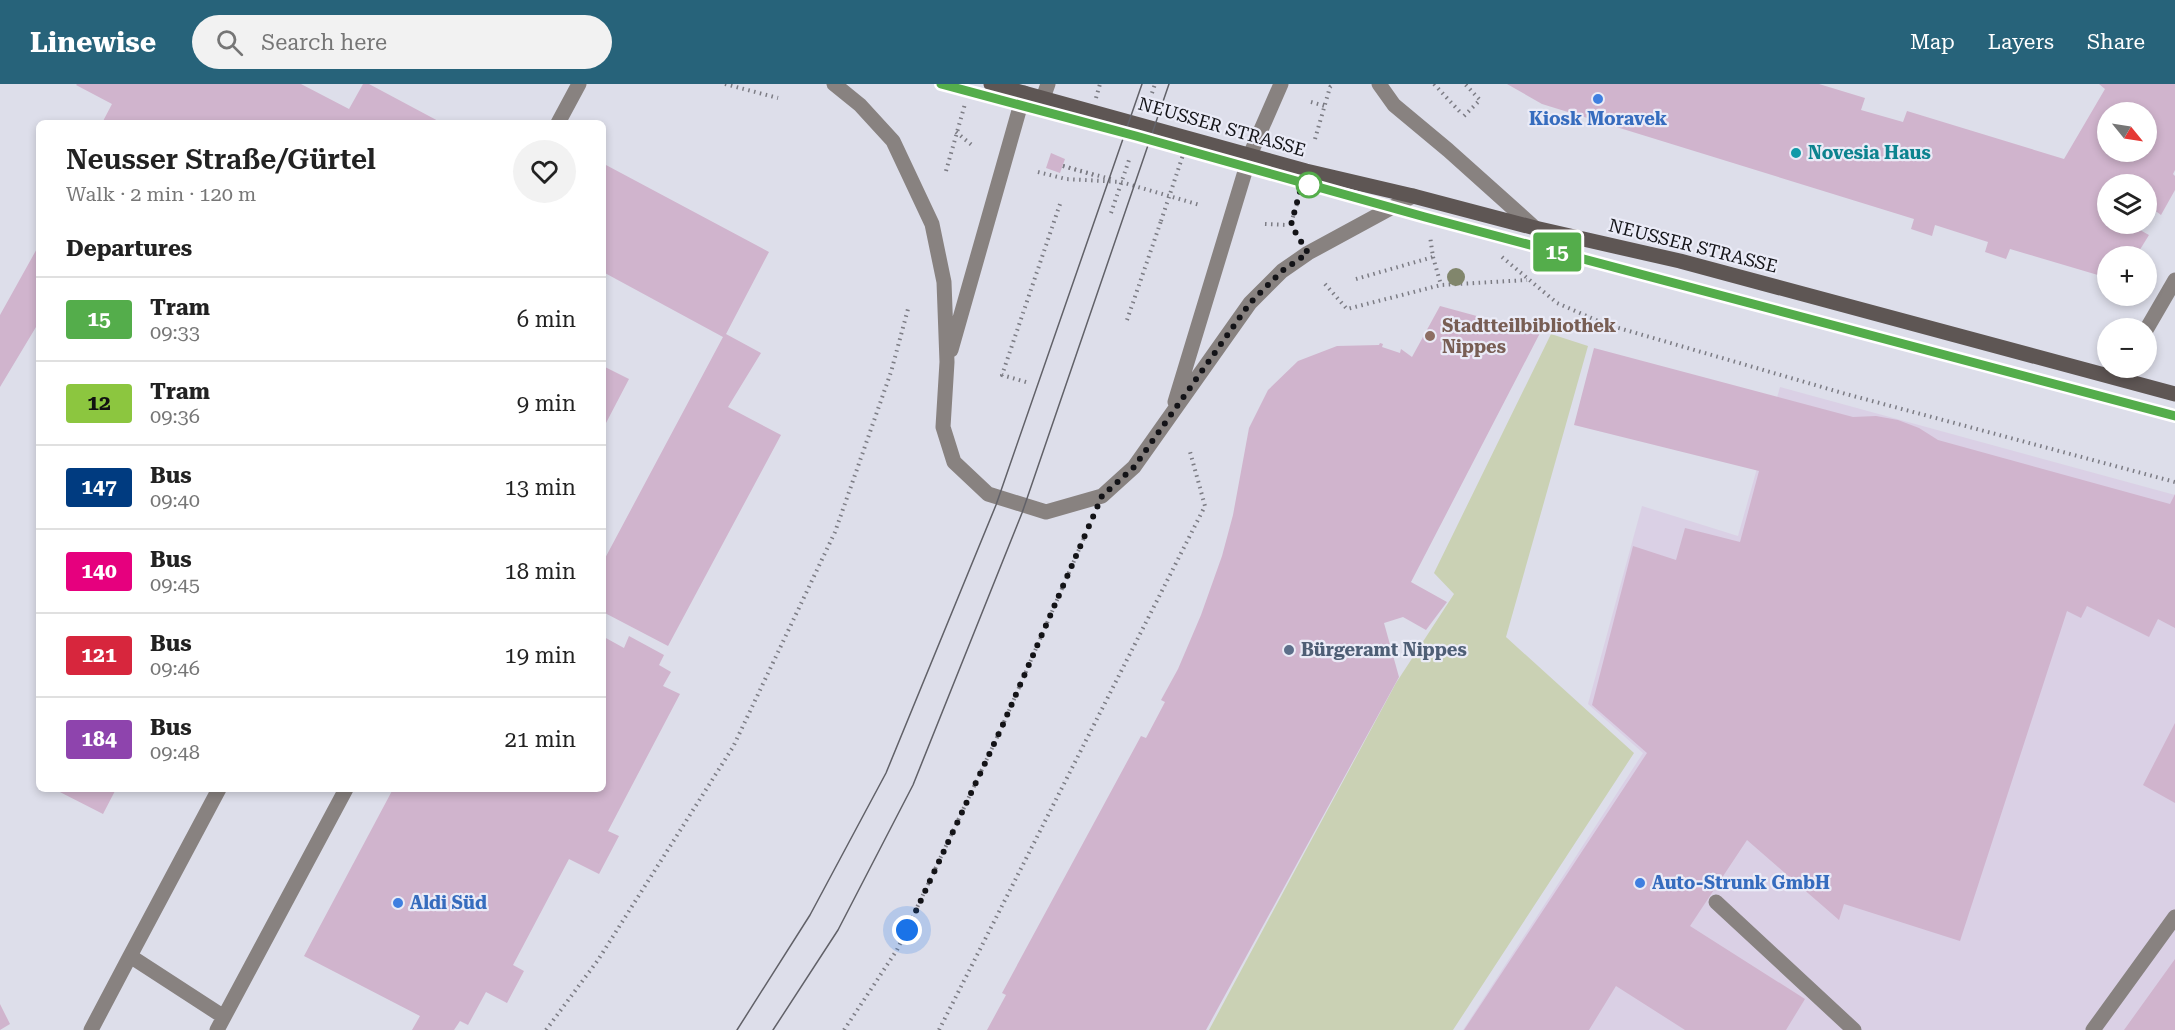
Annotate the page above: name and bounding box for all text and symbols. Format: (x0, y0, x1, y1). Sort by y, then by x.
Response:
search box (192, 15, 612, 69)
text: Linewise (30, 26, 156, 59)
icon: search (213, 26, 246, 59)
text: Search here (261, 30, 387, 55)
text: Map (1910, 30, 1955, 54)
text: Layers (1988, 30, 2054, 54)
text: Share (2087, 30, 2145, 54)
marker: Kiosk Moravek (1591, 92, 1605, 106)
street label: NEUSSER STRASSE (1136, 93, 1308, 160)
north arrow (2097, 102, 2157, 162)
map controls (2097, 102, 2157, 378)
place label: Kiosk Moravek (1529, 108, 1668, 129)
button: heart (513, 140, 576, 203)
place label: Novesia Haus (1808, 142, 1931, 163)
text: Neusser Straße/Gürtel (66, 143, 376, 176)
marker: Novesia Haus (1789, 146, 1803, 160)
unlabelled marker (1296, 172, 1322, 198)
button: layers (2097, 174, 2157, 234)
text: Walk · 2 min · 120 m (66, 182, 256, 206)
street label: NEUSSER STRASSE (1607, 214, 1780, 277)
line badge: 15 (1530, 232, 1584, 272)
text: Departures (66, 236, 192, 261)
text: 15 (1545, 240, 1569, 264)
button: + (2097, 246, 2157, 306)
text: Tram (150, 295, 210, 320)
text: 15 (87, 307, 111, 331)
text: 6 min (517, 307, 576, 332)
place label: Stadtteilbibliothek Nippes (1442, 315, 1617, 357)
button: − (2097, 318, 2157, 378)
text: 09:33 (150, 320, 200, 344)
marker: Stadtteilbibliothek Nippes (1423, 329, 1437, 343)
text: Tram (150, 379, 210, 404)
text: 12 (87, 391, 111, 415)
text: 9 min (517, 391, 576, 416)
text: 09:36 (150, 404, 200, 428)
text: Bus (150, 463, 192, 488)
text: 147 (81, 475, 117, 499)
text: 13 min (505, 475, 576, 500)
text: 09:40 (150, 488, 200, 512)
text: Bus (150, 547, 192, 572)
text: 140 (81, 559, 117, 583)
text: 18 min (505, 559, 576, 584)
text: 09:45 (150, 572, 200, 596)
text: Bus (150, 631, 192, 656)
place label: Bürgeramt Nippes (1301, 639, 1467, 660)
text: 121 (81, 643, 117, 667)
text: 19 min (505, 643, 576, 668)
marker: Bürgeramt Nippes (1282, 643, 1296, 657)
text: 09:46 (150, 656, 200, 680)
text: Bus (150, 715, 192, 740)
text: 184 (81, 727, 117, 751)
text: 21 min (505, 727, 576, 752)
text: 09:48 (150, 740, 200, 764)
place label: Auto-Strunk GmbH (1652, 872, 1830, 893)
marker: Auto-Strunk GmbH (1633, 876, 1647, 890)
place label: Aldi Süd (410, 892, 487, 913)
marker: Aldi Süd (391, 896, 405, 910)
your location (892, 915, 922, 945)

